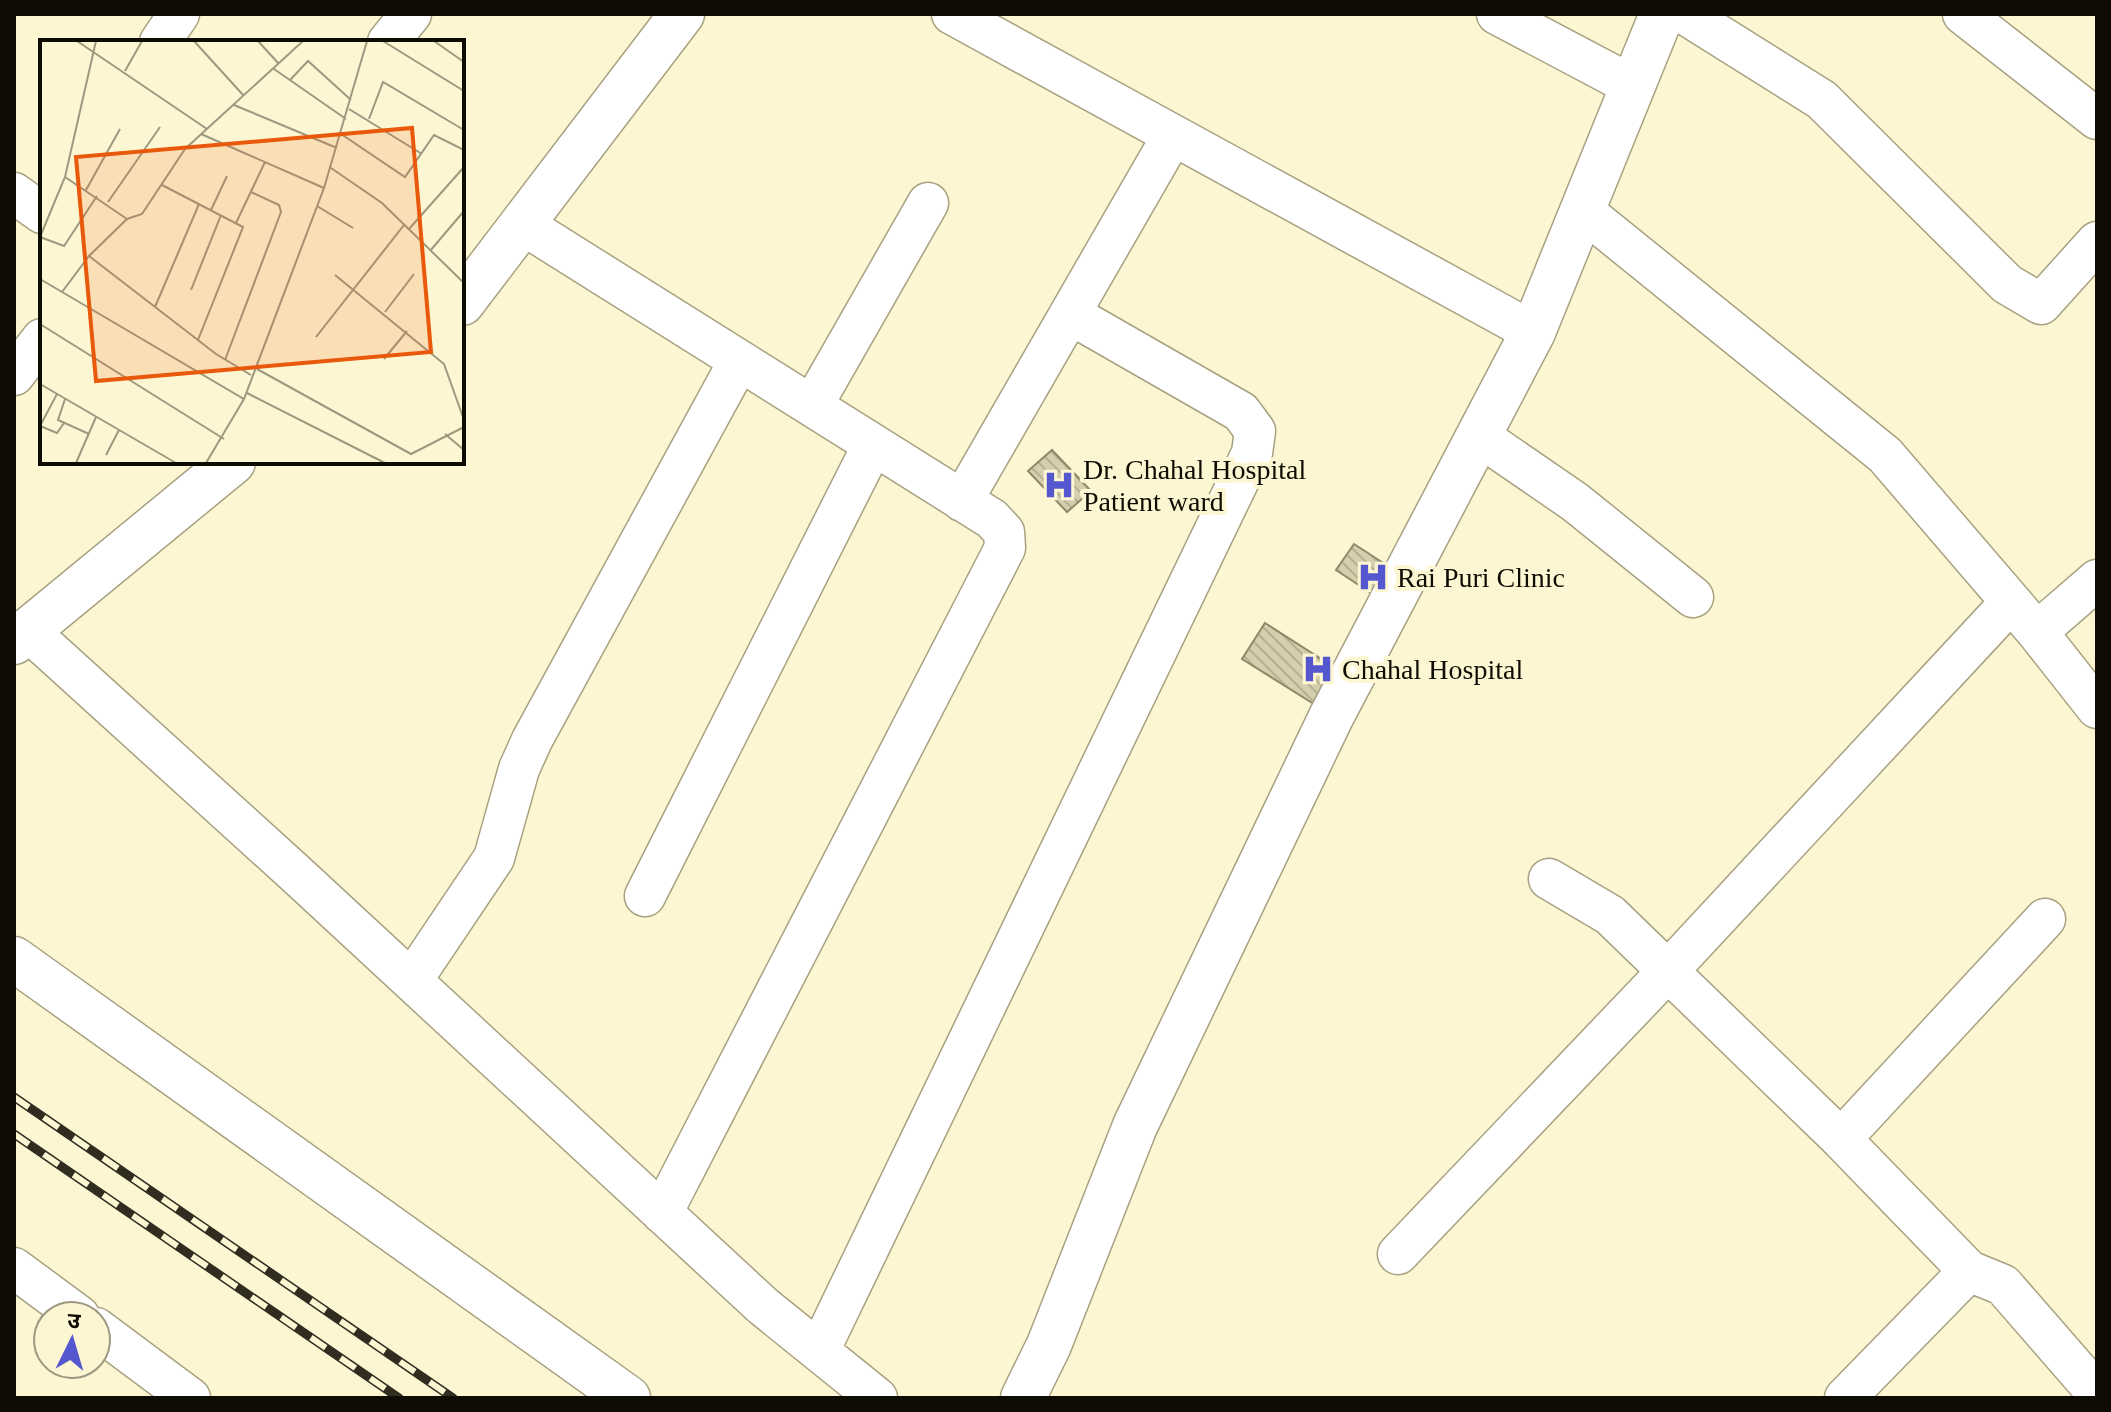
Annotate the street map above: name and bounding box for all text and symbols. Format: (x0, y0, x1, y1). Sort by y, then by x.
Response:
inset map (40, 40, 464, 464)
place label: Dr. Chahal Hospital Patient ward (1083, 454, 1306, 517)
hospital icon: Dr. Chahal Hospital Patient ward (1042, 468, 1076, 502)
hospital icon: Rai Puri Clinic (1356, 560, 1390, 594)
place label: Rai Puri Clinic (1397, 562, 1565, 593)
hospital icon: Chahal Hospital (1301, 652, 1335, 686)
place label: Chahal Hospital (1342, 654, 1523, 685)
north arrow (32, 1300, 112, 1380)
text: उ (66, 1308, 82, 1334)

